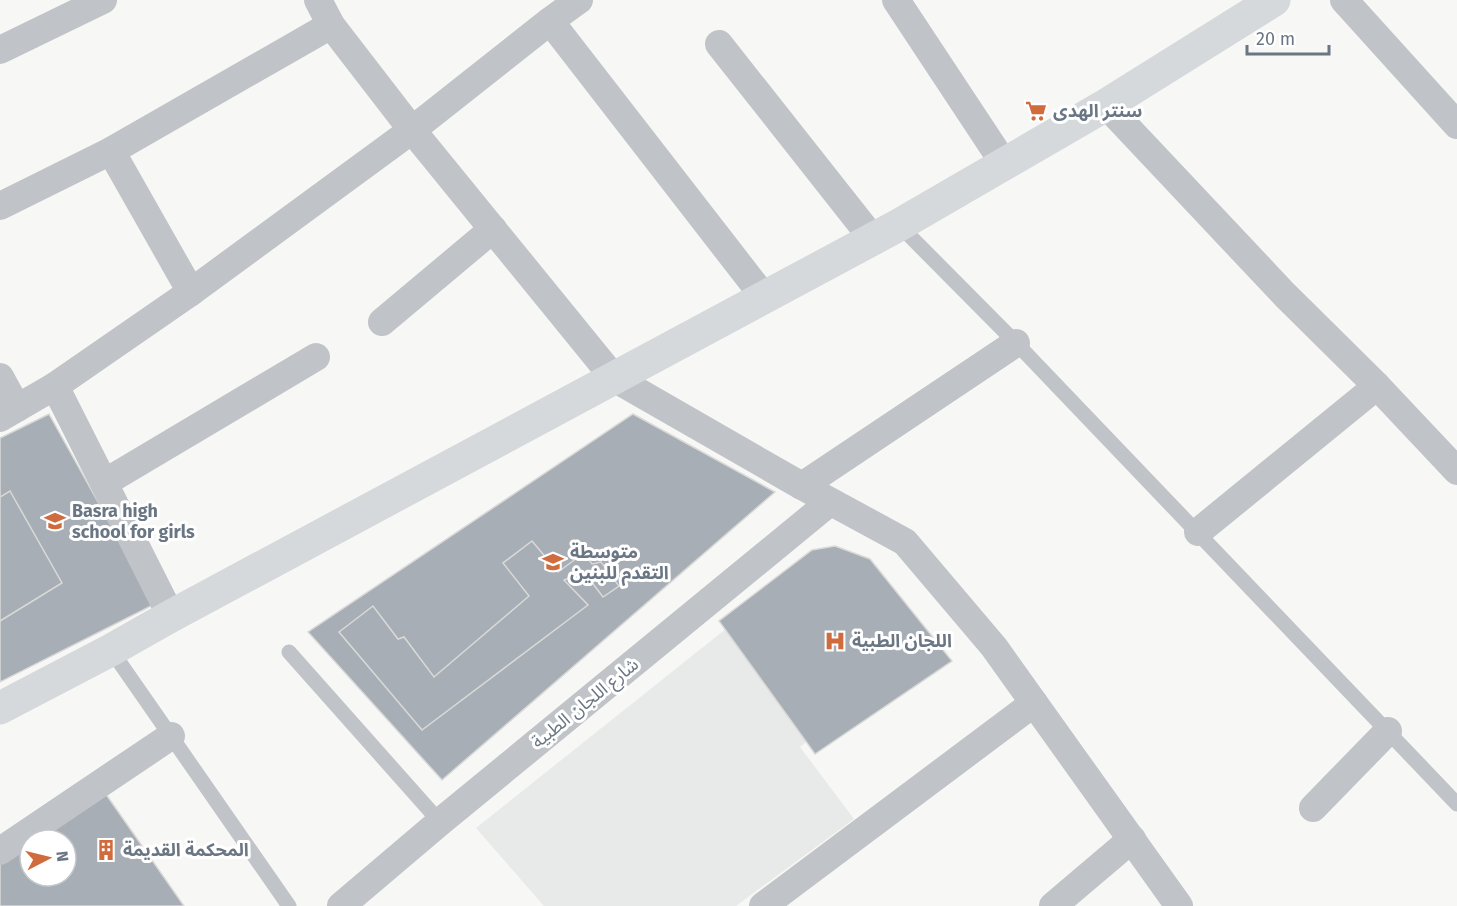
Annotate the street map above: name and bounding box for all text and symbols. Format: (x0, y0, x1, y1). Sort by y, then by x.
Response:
scale bar (1247, 18, 1330, 56)
text: 20 m (1256, 28, 1295, 50)
supermarket icon: سنتر الهدى (1024, 99, 1048, 123)
place label: سنتر الهدى (1053, 100, 1142, 122)
place label: Basra high school for girls (72, 500, 195, 543)
school or university icon: Basra high school for girls (43, 509, 67, 533)
place label: متوسطة التقدم للبنين (570, 541, 669, 586)
school or university icon: متوسطة التقدم للبنين (541, 550, 565, 574)
hospital icon: اللجان الطبية (823, 629, 847, 653)
place label: اللجان الطبية (852, 630, 952, 652)
street label: شارع اللجان الطبية (527, 653, 645, 755)
north arrow (18, 828, 78, 888)
building icon: المحكمة القديمة (94, 838, 118, 862)
place label: المحكمة القديمة (123, 839, 249, 861)
text: N (52, 850, 72, 863)

